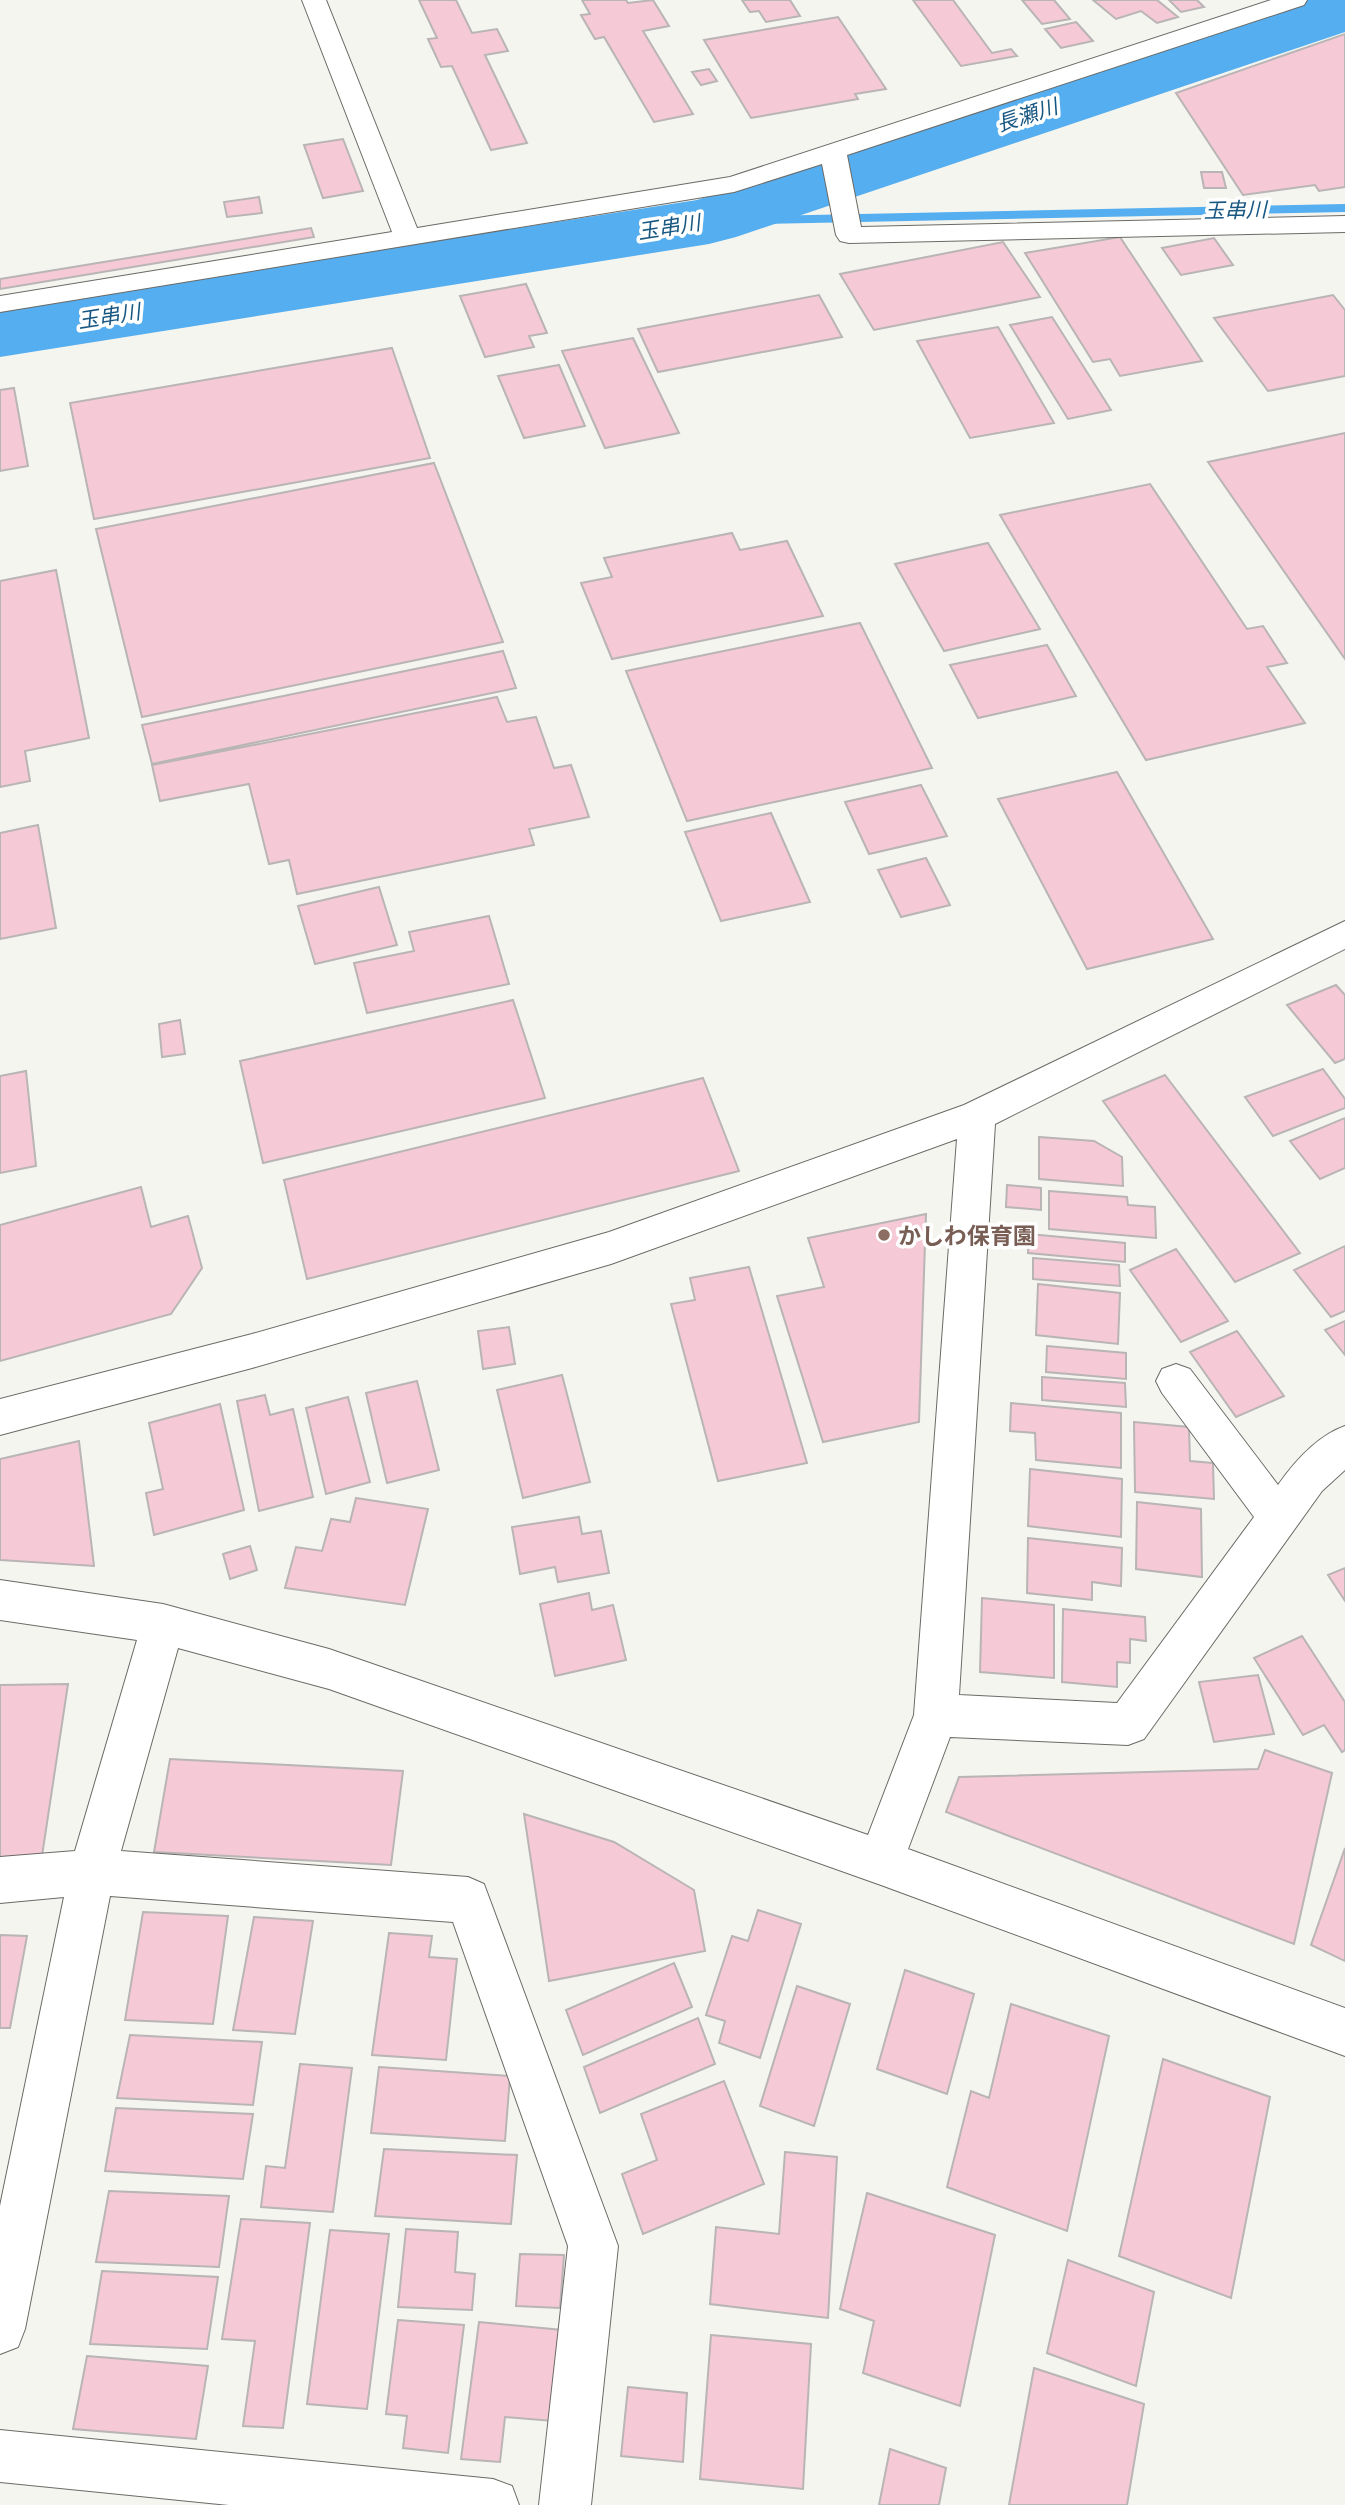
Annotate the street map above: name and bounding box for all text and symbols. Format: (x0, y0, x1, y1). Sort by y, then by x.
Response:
water label: 長瀬川 (993, 92, 1063, 138)
water label: 玉串川 (1203, 196, 1269, 224)
water label: 玉串川 (636, 208, 704, 245)
water label: 玉串川 (76, 297, 144, 334)
place label: かしわ保育園 (898, 1221, 1036, 1250)
marker: かしわ保育園 (876, 1227, 892, 1243)

